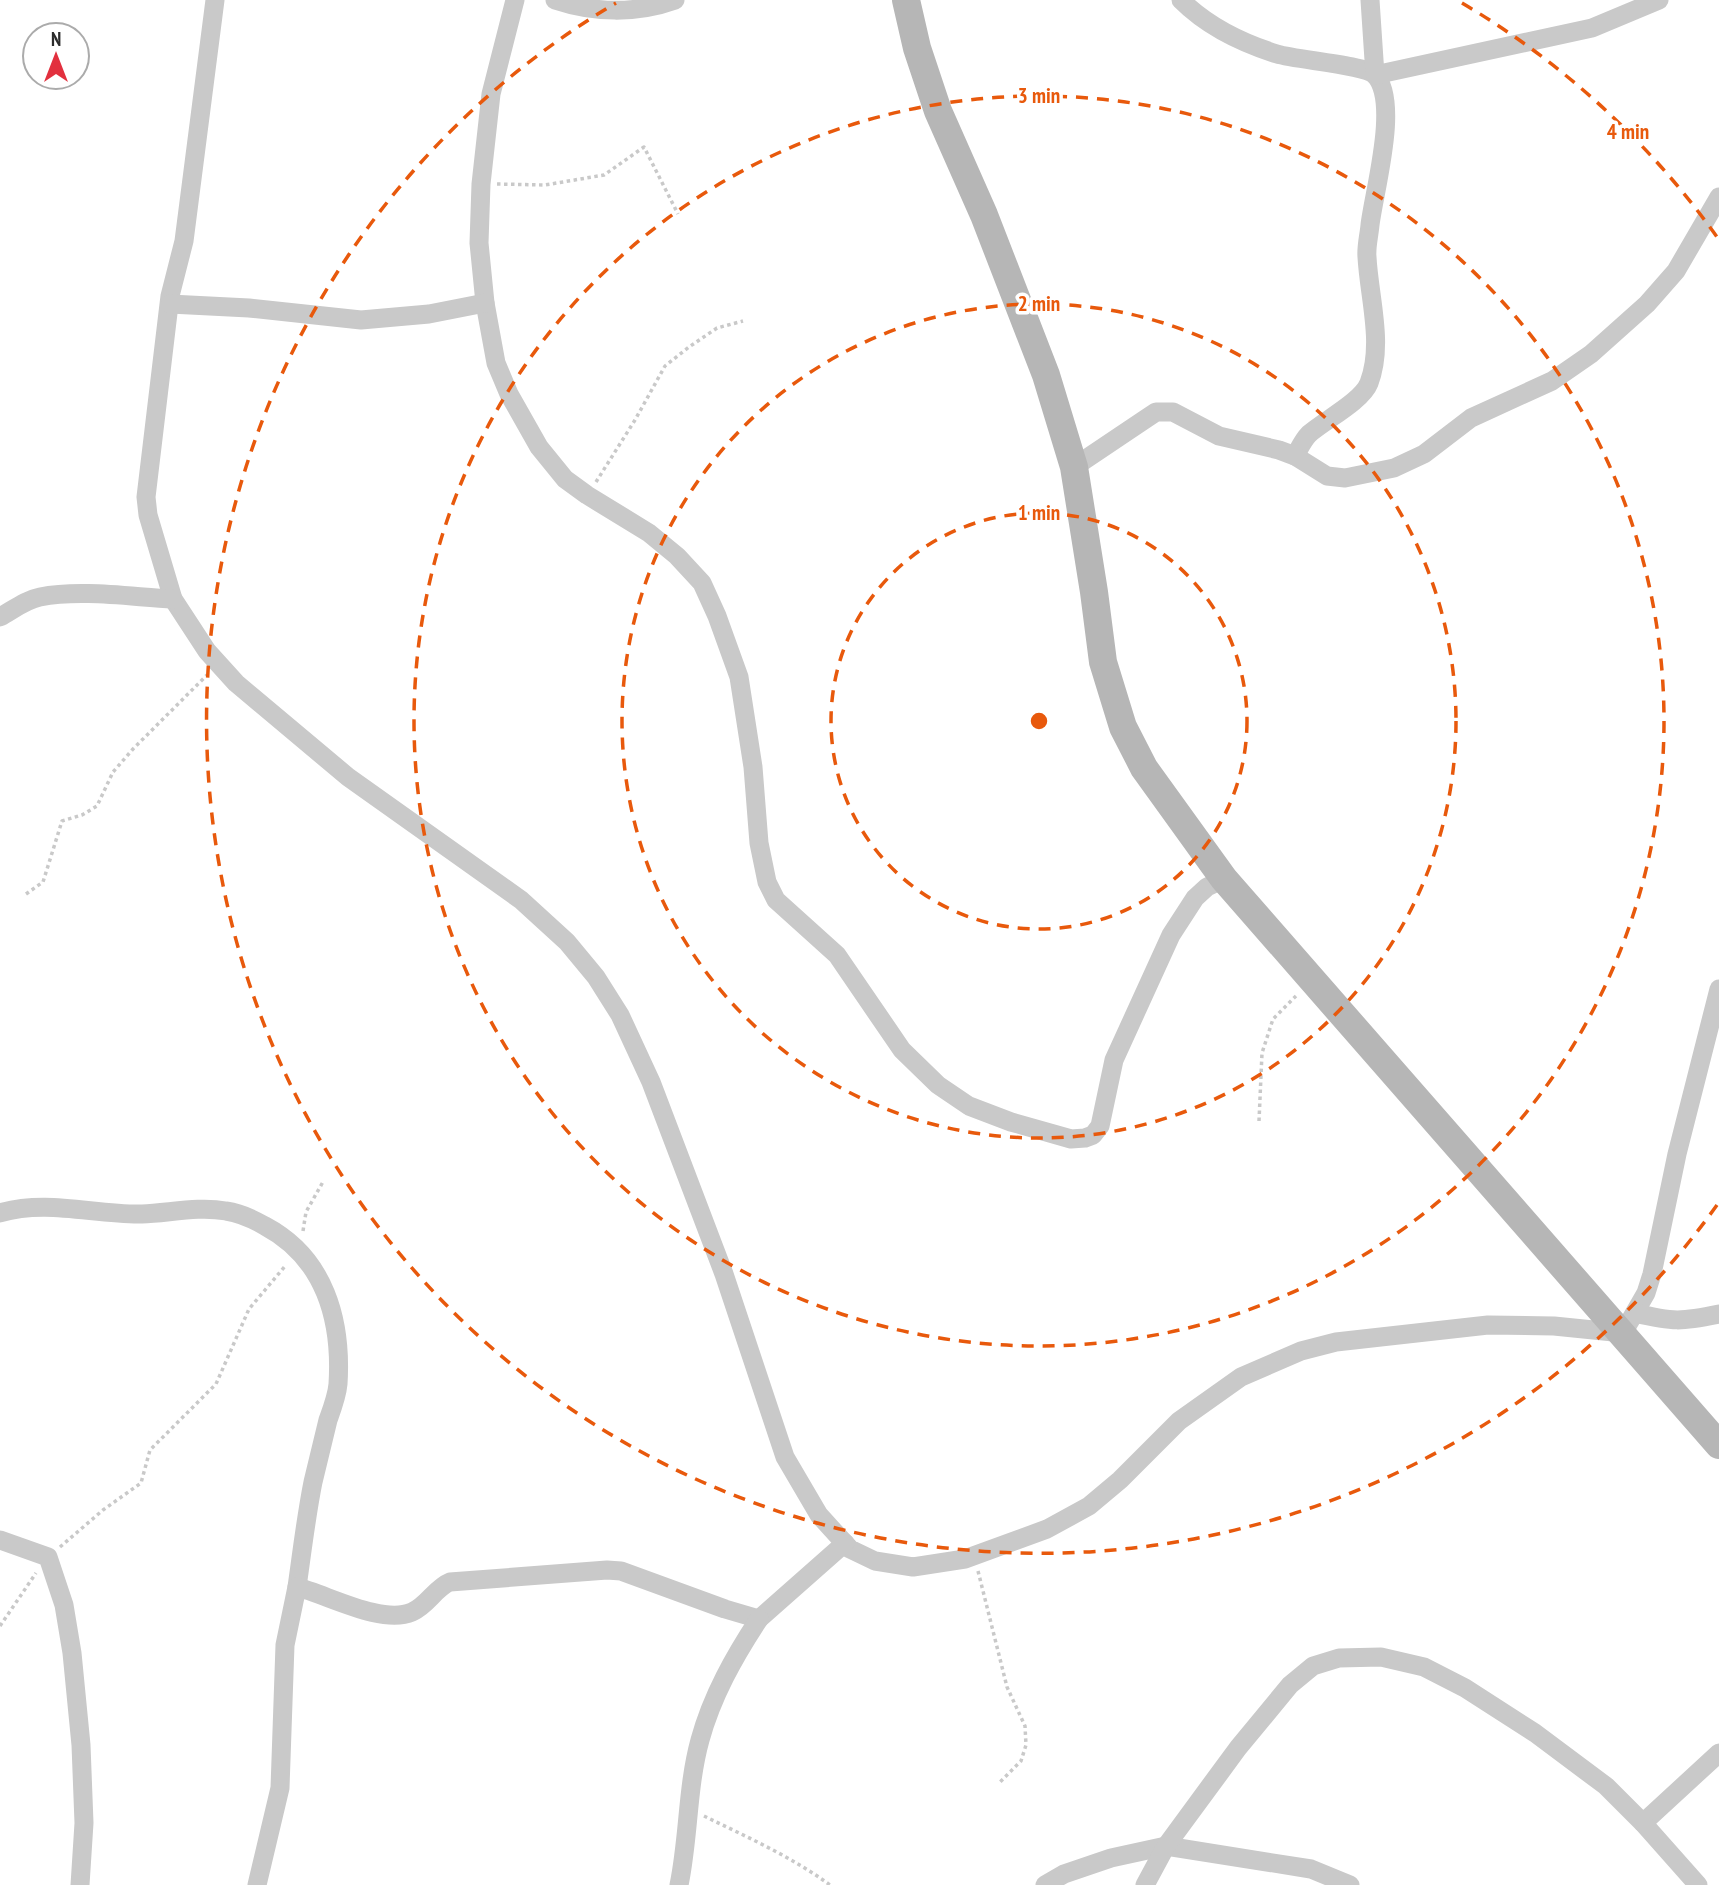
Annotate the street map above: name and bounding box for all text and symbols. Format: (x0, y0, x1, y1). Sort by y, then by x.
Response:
north arrow (21, 21, 91, 91)
text: N (51, 27, 61, 51)
text: 3 min (1018, 82, 1060, 109)
text: 4 min (1607, 118, 1649, 145)
text: 2 min (1018, 290, 1060, 317)
text: 1 min (1018, 499, 1060, 526)
centre of rings (1027, 709, 1051, 733)

